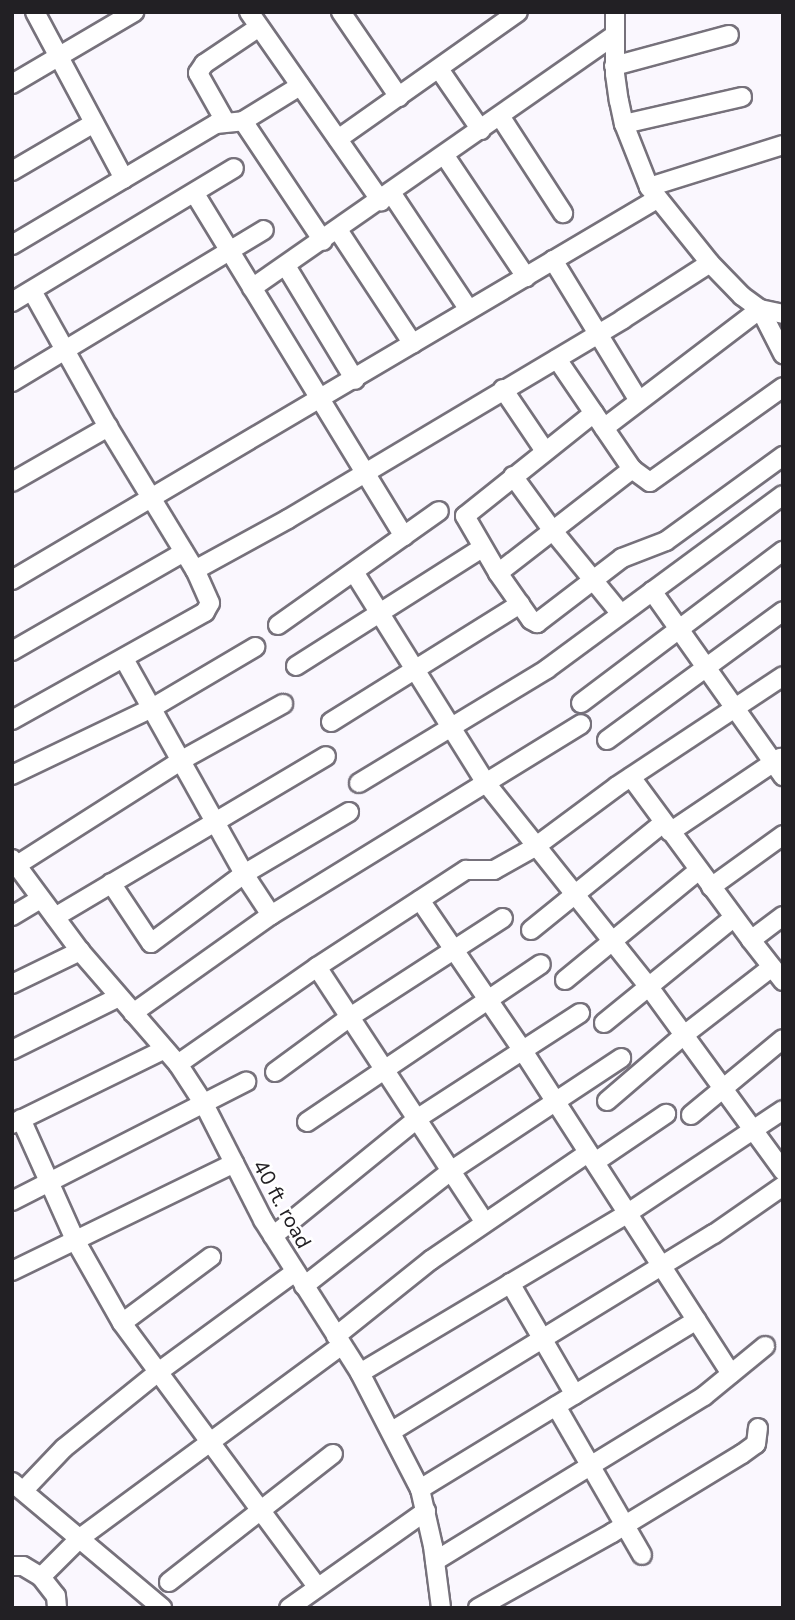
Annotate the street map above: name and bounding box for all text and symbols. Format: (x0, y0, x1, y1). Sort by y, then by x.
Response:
street label: 40 ft. road (247, 1155, 317, 1253)

